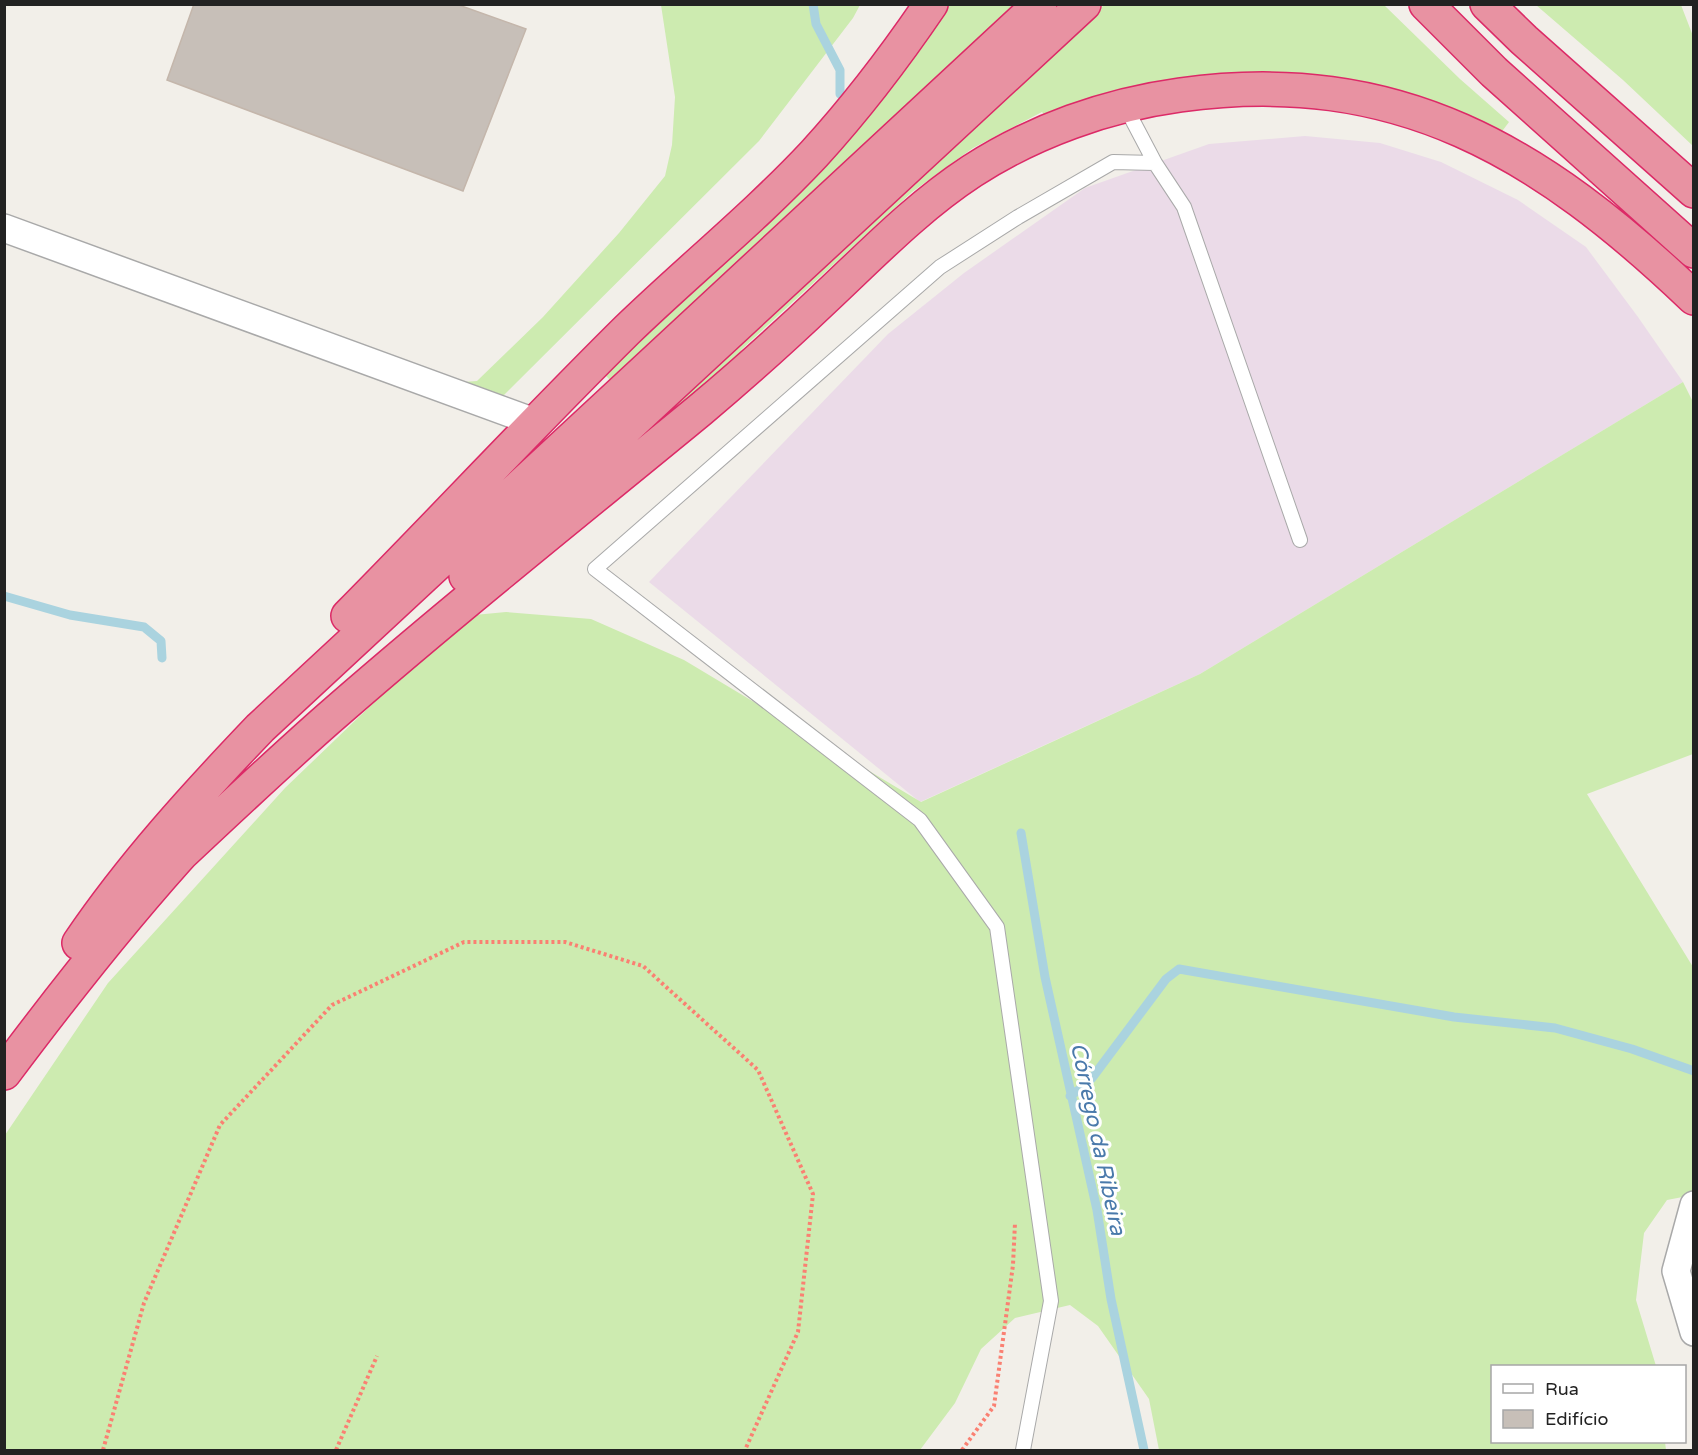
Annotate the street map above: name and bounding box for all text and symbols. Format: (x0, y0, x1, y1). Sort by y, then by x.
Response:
water label: Córrego da Ribeira (1065, 1040, 1131, 1238)
legend (1491, 1365, 1686, 1443)
text: Rua (1545, 1378, 1579, 1400)
text: Edifício (1545, 1408, 1609, 1430)

